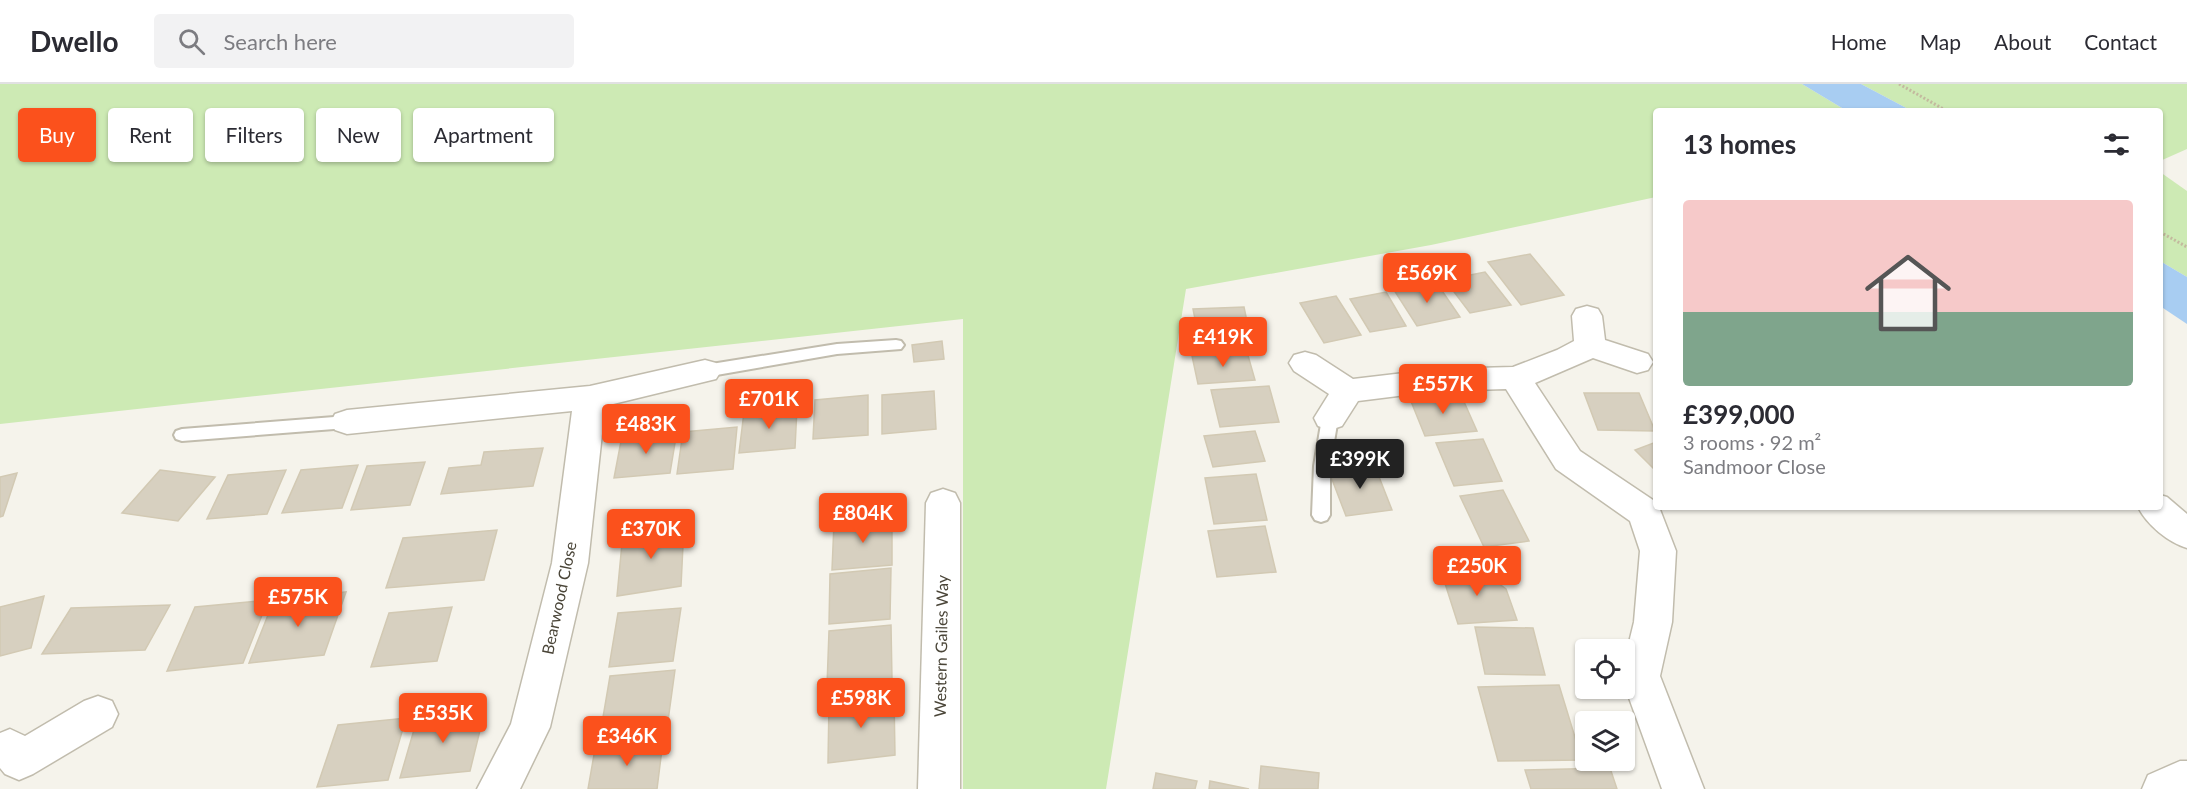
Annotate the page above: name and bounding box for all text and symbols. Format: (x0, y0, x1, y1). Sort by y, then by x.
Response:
search box (154, 14, 574, 68)
text: Dwello (30, 24, 118, 58)
icon: search (175, 25, 208, 58)
text: Search here (223, 28, 337, 55)
text: Home (1831, 29, 1887, 54)
text: Map (1920, 29, 1961, 54)
text: About (1994, 29, 2051, 54)
text: Contact (2084, 29, 2157, 54)
chip: Buy (18, 108, 96, 162)
chip: Rent (108, 108, 193, 162)
chip: Filters (205, 108, 304, 162)
chip: New (316, 108, 401, 162)
chip: Apartment (413, 108, 554, 162)
text: 13 homes (1683, 128, 1796, 160)
icon: filters (2100, 128, 2133, 161)
icon: home (1854, 239, 1962, 347)
pin: £569K (1385, 253, 1469, 304)
text: £569K (1397, 260, 1457, 284)
pin: £419K (1181, 317, 1265, 368)
text: £419K (1193, 324, 1253, 348)
pin: £557K (1401, 364, 1485, 415)
text: £557K (1413, 371, 1473, 395)
pin: £701K (727, 379, 811, 430)
text: £701K (739, 386, 799, 410)
text: £399,000 (1683, 398, 1795, 430)
pin: £483K (604, 404, 688, 455)
text: £483K (616, 411, 676, 435)
text: 3 rooms · 92 m² (1683, 430, 1821, 454)
pin: £399K (1318, 439, 1402, 490)
text: £399K (1330, 446, 1390, 470)
text: Sandmoor Close (1683, 454, 1826, 478)
pin: £804K (821, 493, 905, 544)
text: £804K (833, 500, 893, 524)
pin: £370K (609, 509, 693, 560)
text: £370K (621, 516, 681, 540)
street label: Bearwood Close (537, 540, 580, 656)
pin: £250K (1435, 546, 1519, 597)
text: £250K (1447, 553, 1507, 577)
street label: Western Gailes Way (930, 574, 951, 717)
pin: £575K (256, 577, 340, 628)
text: £575K (268, 584, 328, 608)
map controls (1575, 639, 1635, 771)
button: locate (1575, 639, 1635, 699)
pin: £598K (819, 678, 903, 729)
text: £598K (831, 685, 891, 709)
pin: £535K (401, 693, 485, 744)
text: £535K (413, 700, 473, 724)
button: layers (1575, 711, 1635, 771)
pin: £346K (585, 716, 669, 767)
text: £346K (597, 723, 657, 747)

